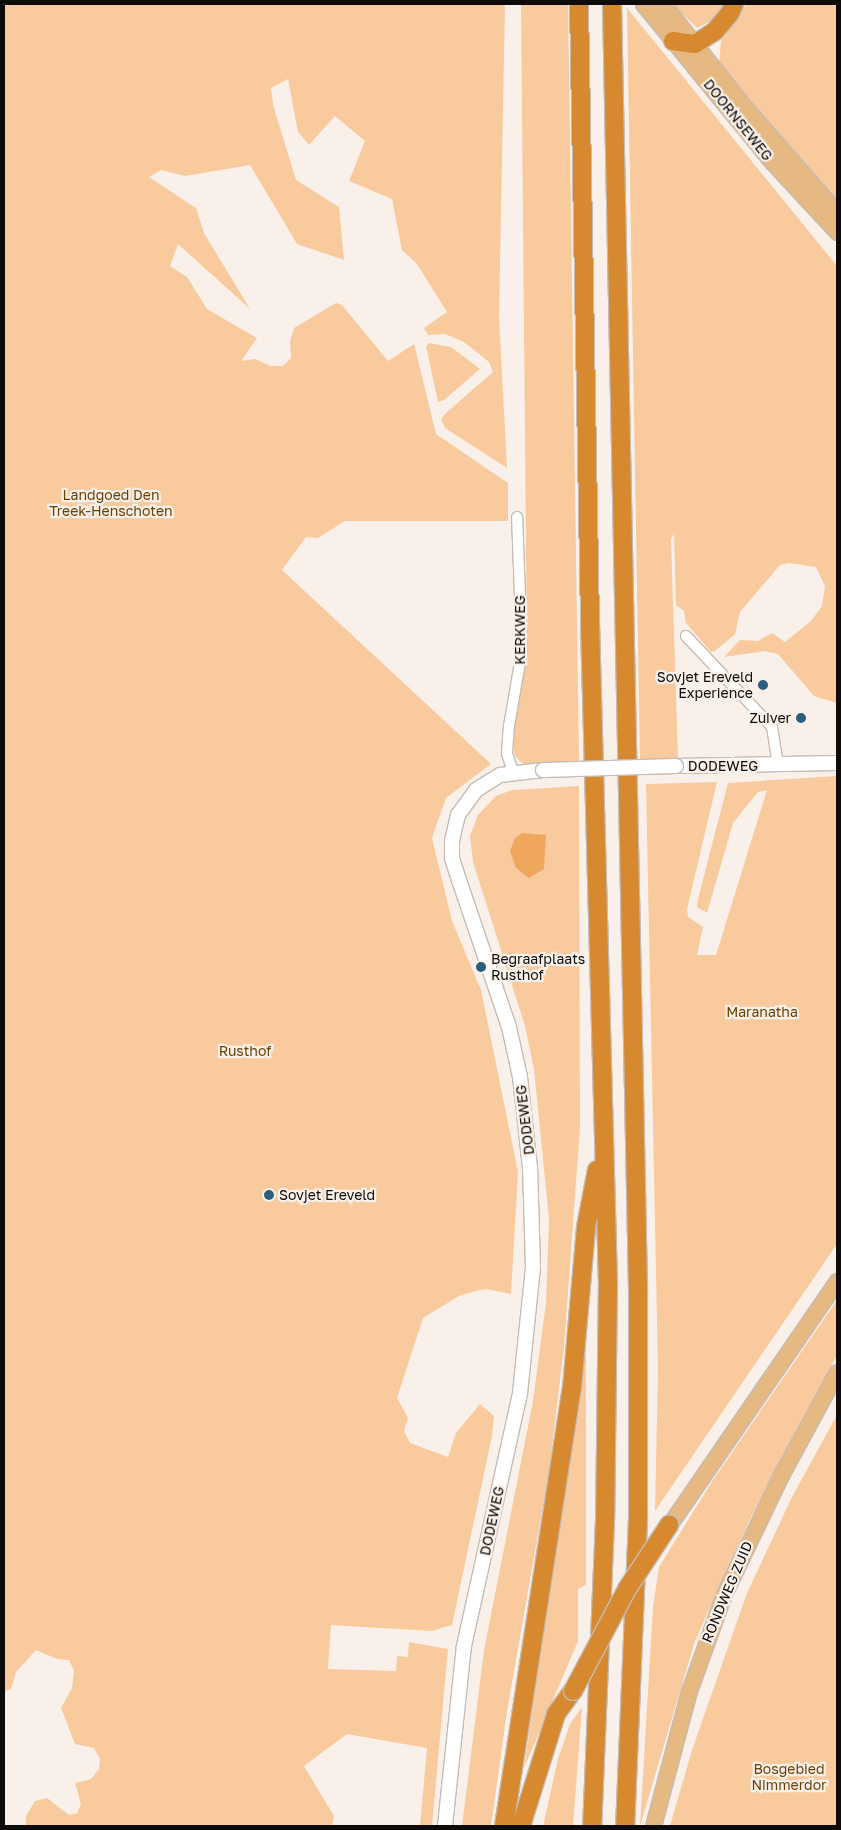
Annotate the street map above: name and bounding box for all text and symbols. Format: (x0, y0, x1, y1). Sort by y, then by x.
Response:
street label: DOORNSEWEG (700, 76, 776, 164)
park label: Landgoed Den Treek-Henschoten (49, 487, 173, 520)
street label: KERKWEG (512, 595, 528, 665)
place label: Sovjet Ereveld Experience (657, 669, 753, 702)
marker: Sovjet Ereveld Experience (757, 679, 769, 691)
place label: Zuiver (750, 710, 791, 726)
marker: Zuiver (795, 712, 807, 724)
street label: DODEWEG (688, 758, 758, 774)
place label: Begraafplaats Rusthof (491, 951, 585, 984)
marker: Begraafplaats Rusthof (475, 961, 487, 973)
park label: Maranatha (726, 1004, 798, 1020)
park label: Rusthof (219, 1043, 271, 1059)
street label: DODEWEG (512, 1084, 538, 1156)
place label: Sovjet Ereveld (279, 1187, 375, 1203)
marker: Sovjet Ereveld (263, 1189, 275, 1201)
street label: DODEWEG (476, 1485, 508, 1557)
street label: RONDWEG ZUID (698, 1539, 756, 1645)
park label: Bosgebied Nimmerdor (751, 1761, 827, 1794)

